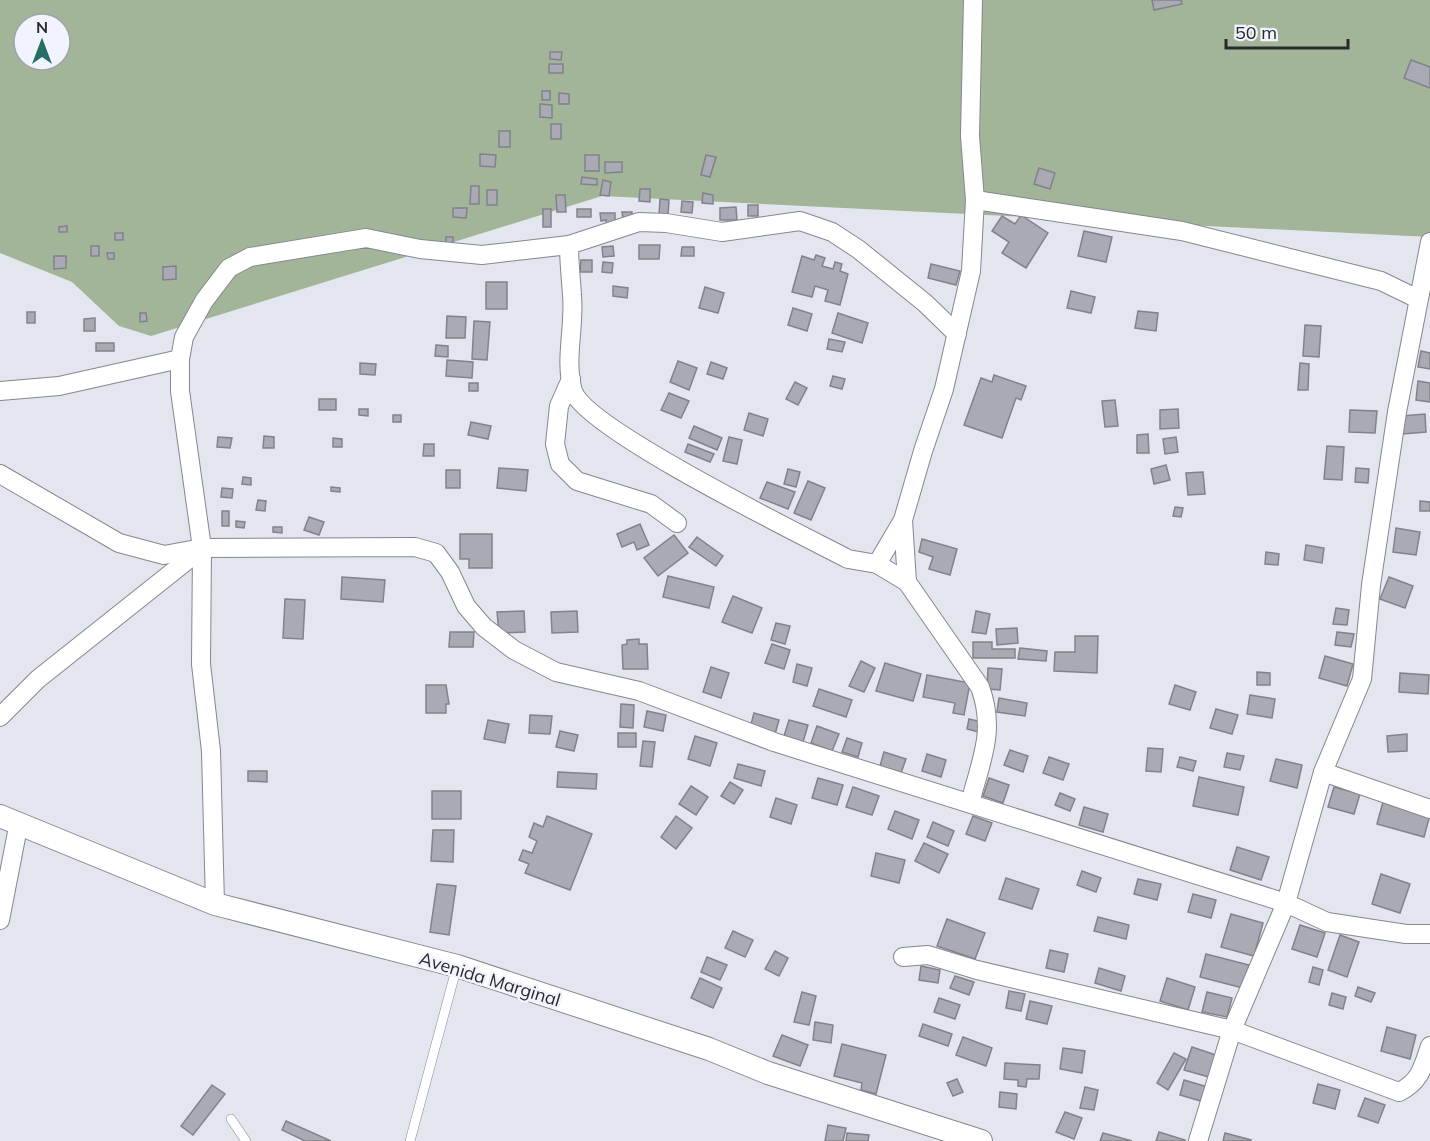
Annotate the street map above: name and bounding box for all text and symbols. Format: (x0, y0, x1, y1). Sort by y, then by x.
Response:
north arrow (12, 12, 72, 72)
scale bar (1226, 12, 1348, 50)
text: N (36, 17, 48, 37)
text: 50 m (1235, 21, 1277, 44)
street label: Avenida Marginal (417, 947, 563, 1011)

